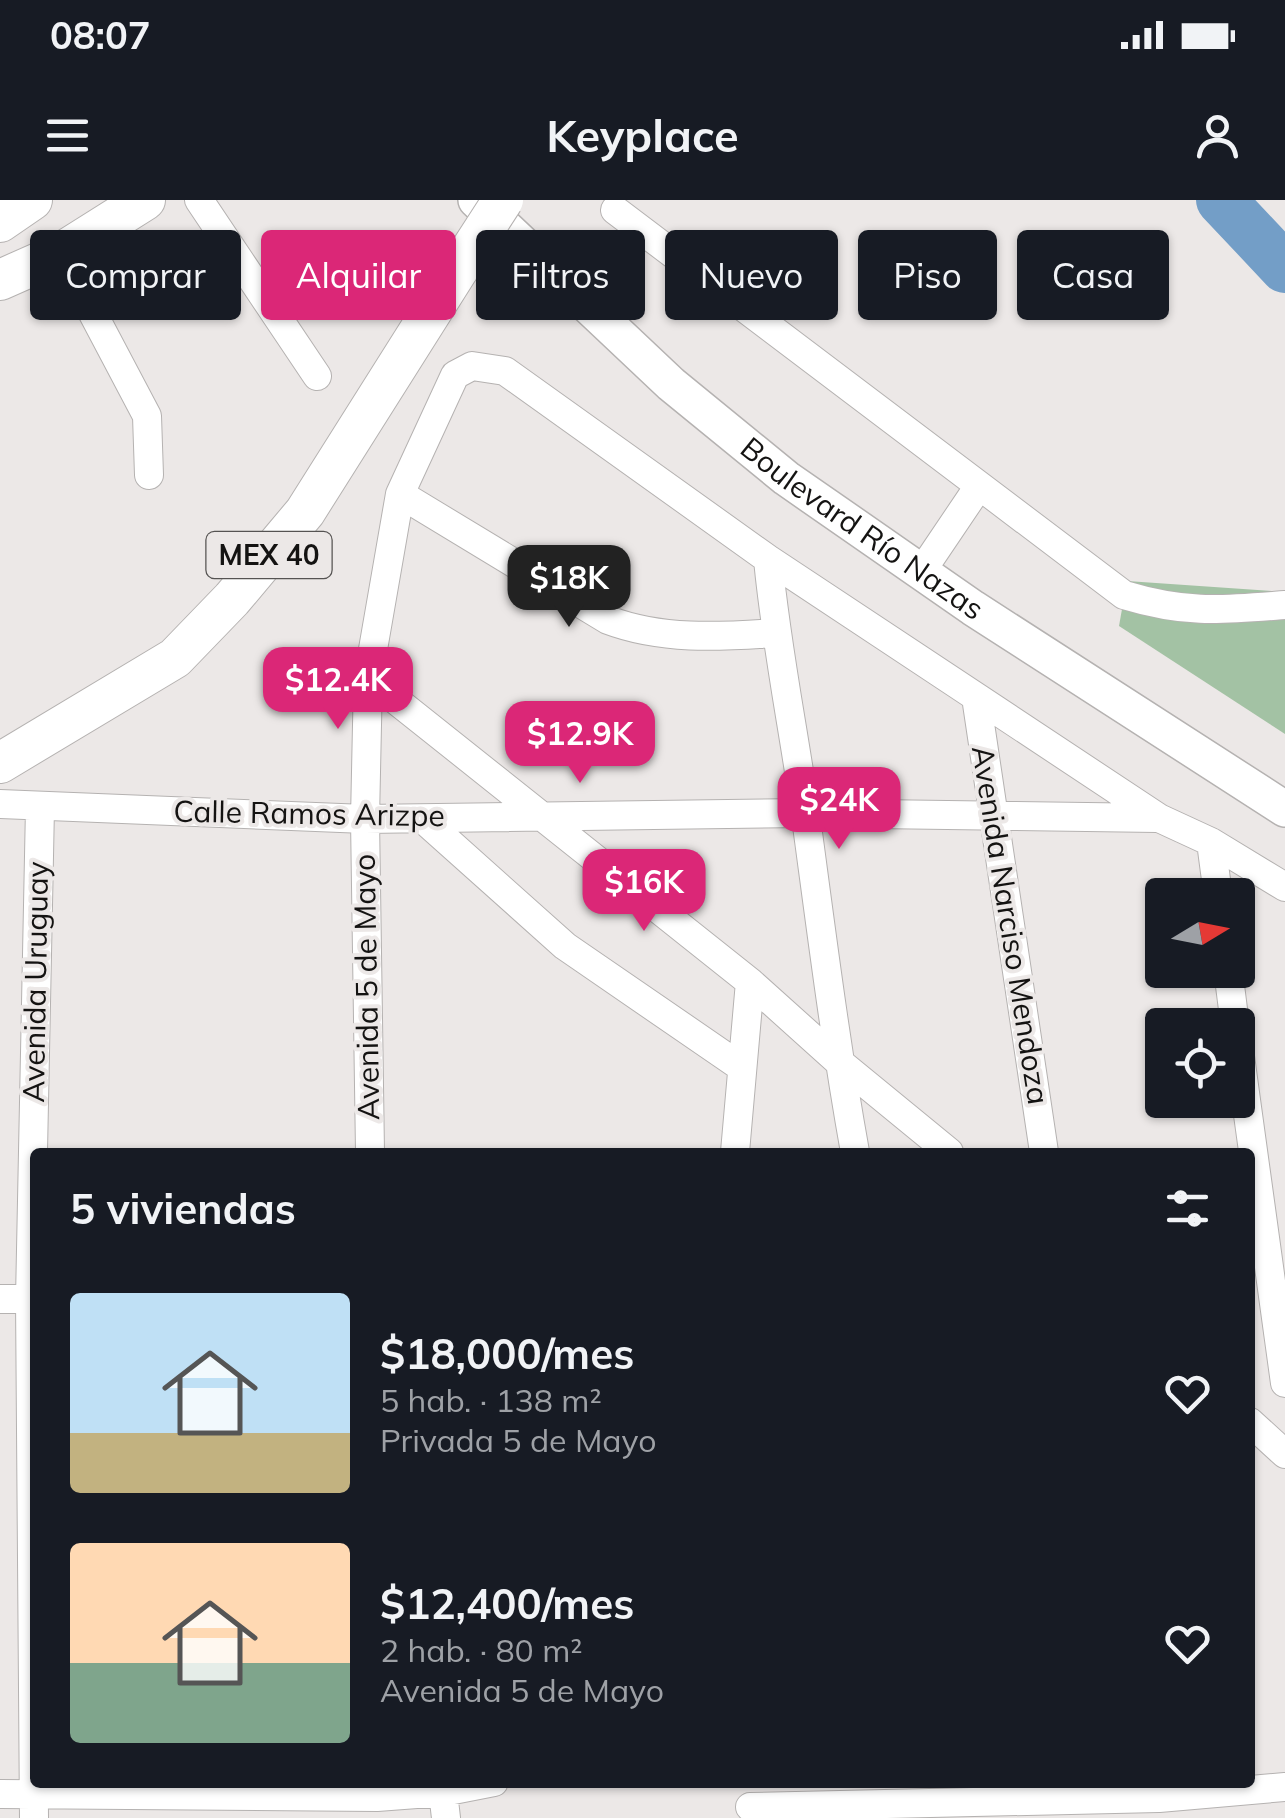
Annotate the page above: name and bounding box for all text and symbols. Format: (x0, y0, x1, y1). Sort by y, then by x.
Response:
text: 08:07 (50, 11, 151, 59)
text: Keyplace (546, 107, 739, 163)
icon: menu (40, 108, 95, 163)
icon: person (1190, 108, 1245, 163)
chip: Comprar (30, 230, 241, 320)
chip: Alquilar (261, 230, 456, 320)
chip: Filtros (476, 230, 645, 320)
chip: Nuevo (665, 230, 838, 320)
chip: Piso (858, 230, 997, 320)
chip: Casa (1017, 230, 1169, 320)
street label: Boulevard Río Nazas (733, 429, 991, 628)
road number: MEX 40 (206, 532, 332, 578)
pin: $18K (510, 545, 628, 630)
text: $18K (530, 557, 608, 597)
pin: $12.4K (257, 647, 419, 732)
text: $12.4K (285, 659, 391, 699)
pin: $12.9K (499, 701, 661, 786)
text: $12.9K (527, 713, 633, 753)
street label: Avenida Narciso Mendoza (964, 743, 1058, 1107)
pin: $24K (780, 767, 898, 852)
text: $24K (800, 779, 878, 819)
street label: Calle Ramos Arizpe (173, 792, 445, 834)
pin: $16K (585, 849, 703, 934)
street label: Avenida 5 de Mayo (345, 854, 387, 1120)
street label: Avenida Uruguay (14, 861, 56, 1103)
text: $16K (605, 861, 683, 901)
north arrow (1145, 878, 1255, 988)
map controls (1145, 878, 1255, 1118)
button: locate (1145, 1008, 1255, 1118)
icon: filters (1160, 1181, 1215, 1236)
text: 5 viviendas (70, 1182, 296, 1235)
text: $18,000/mes (380, 1327, 634, 1380)
icon: home (150, 1333, 270, 1453)
icon: heart (1160, 1366, 1215, 1421)
text: 5 hab. · 138 m² (380, 1380, 602, 1420)
text: Privada 5 de Mayo (380, 1420, 656, 1460)
text: $12,400/mes (380, 1577, 634, 1630)
icon: home (150, 1583, 270, 1703)
icon: heart (1160, 1616, 1215, 1671)
text: 2 hab. · 80 m² (380, 1630, 582, 1670)
text: Avenida 5 de Mayo (380, 1670, 664, 1710)

